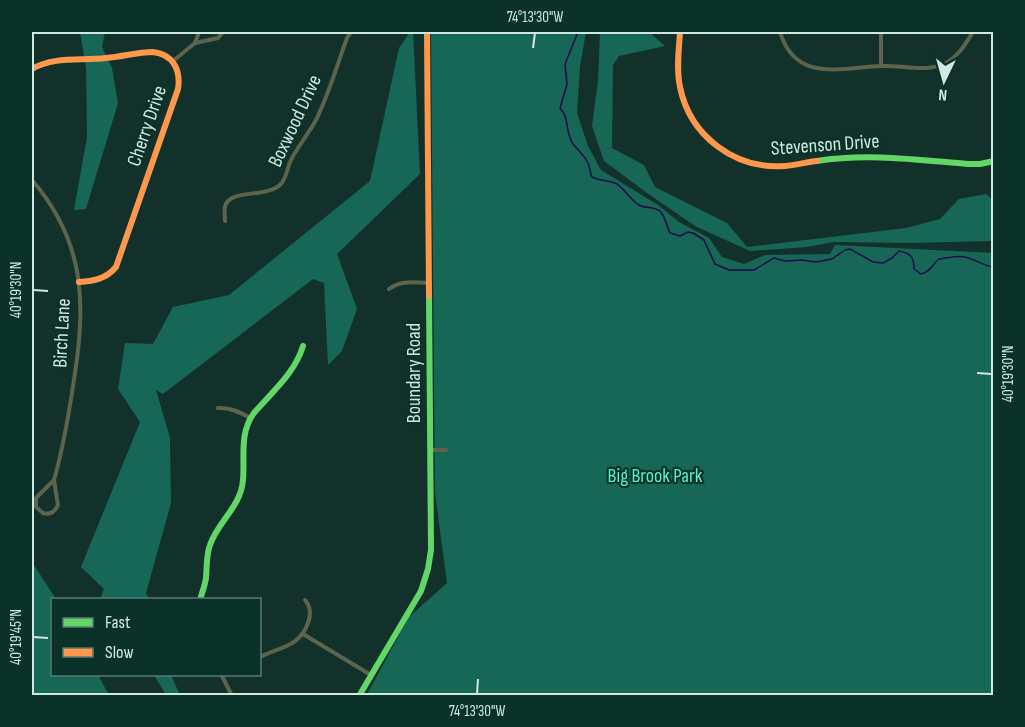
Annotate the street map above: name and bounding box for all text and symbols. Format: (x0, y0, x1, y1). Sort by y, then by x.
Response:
text: 74°13'30"W (507, 8, 563, 27)
north arrow (914, 51, 974, 111)
street label: Boxwood Drive (263, 71, 327, 171)
street label: Cherry Drive (122, 82, 172, 170)
text: N (938, 85, 948, 104)
street label: Stevenson Drive (770, 129, 880, 161)
text: 40°19'30"N (7, 262, 26, 318)
street label: Birch Lane (48, 298, 76, 368)
street label: Boundary Road (402, 323, 426, 423)
text: 40°19'30"N (999, 346, 1018, 402)
park label: Big Brook Park (608, 464, 703, 488)
legend (51, 598, 261, 676)
text: 40°19'45"N (7, 609, 26, 665)
text: Fast (105, 612, 131, 633)
text: Slow (105, 642, 134, 663)
text: 74°13'30"W (449, 702, 505, 721)

